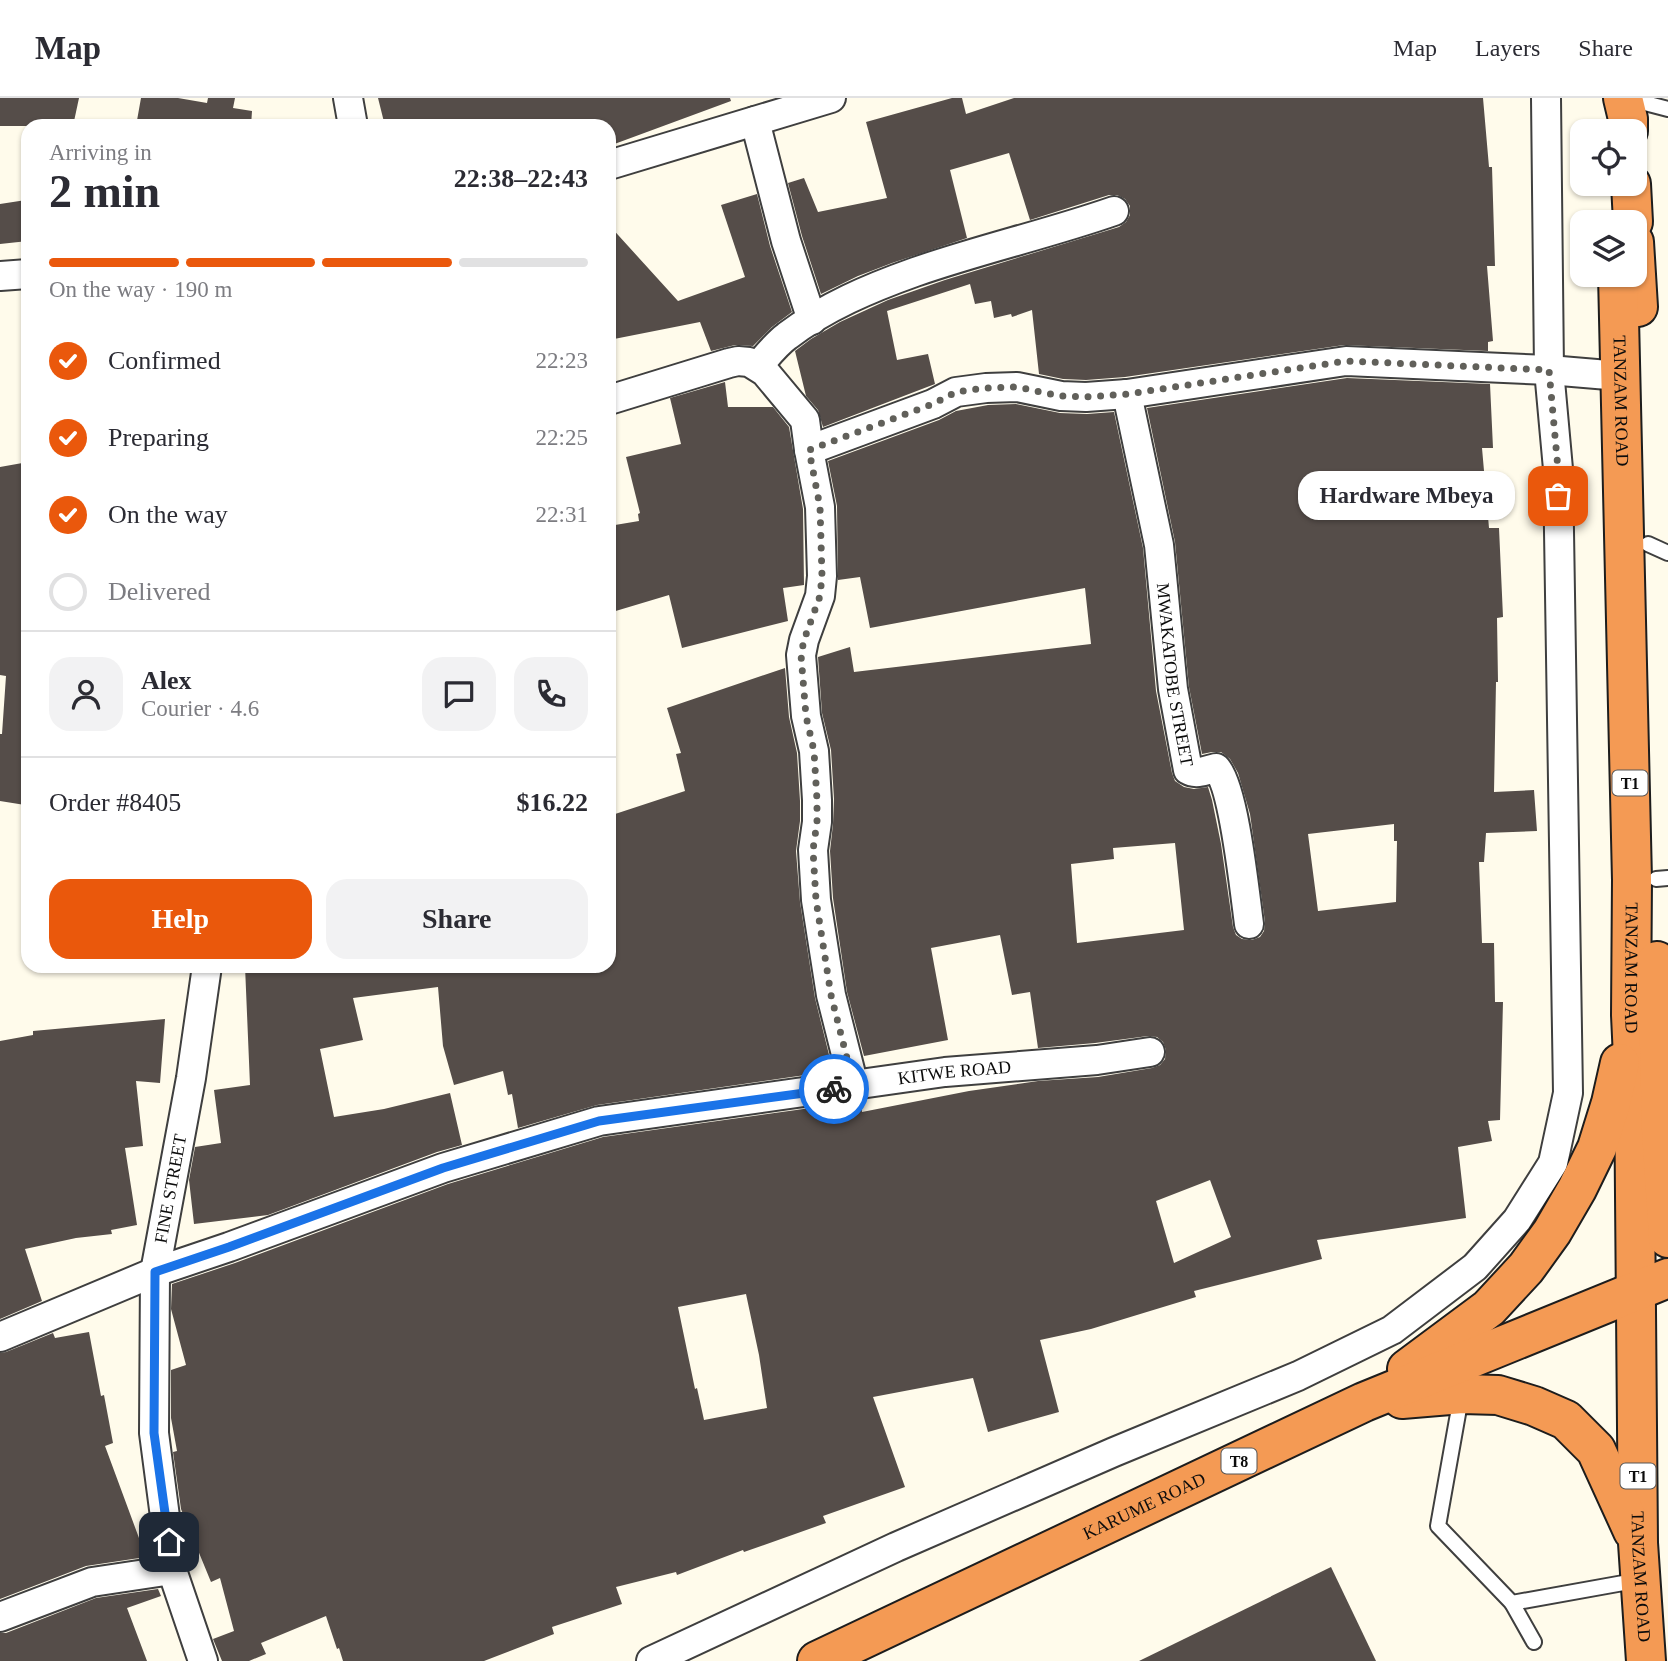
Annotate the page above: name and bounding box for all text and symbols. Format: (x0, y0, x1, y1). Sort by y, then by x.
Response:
text: Map (35, 30, 101, 66)
text: Map (1393, 35, 1437, 61)
text: Layers (1475, 35, 1540, 61)
text: Share (1578, 35, 1633, 61)
map controls (1570, 119, 1647, 287)
button: locate (1570, 119, 1647, 196)
text: Arriving in (49, 140, 152, 165)
text: 22:38–22:43 (454, 164, 588, 193)
text: 2 min (49, 166, 160, 217)
button: layers (1570, 210, 1647, 287)
text: On the way · 190 m (49, 277, 232, 302)
street label: TANZAM ROAD (1609, 335, 1632, 467)
icon: check (49, 342, 87, 380)
text: Confirmed (108, 346, 221, 375)
text: 22:23 (536, 348, 588, 373)
icon: check (49, 419, 87, 457)
text: Preparing (108, 423, 209, 452)
text: 22:25 (536, 425, 588, 450)
pin (1528, 466, 1588, 526)
callout: Hardware Mbeya (1299, 472, 1516, 520)
icon: bag (1539, 477, 1577, 515)
text: Hardware Mbeya (1320, 483, 1493, 508)
icon: check (49, 496, 87, 534)
text: On the way (108, 500, 228, 529)
text: 22:31 (536, 502, 588, 527)
text: Delivered (108, 577, 211, 606)
street label: MWAKATOBE STREET (1153, 582, 1197, 768)
button: person (49, 657, 123, 731)
button: chat (422, 657, 496, 731)
button: phone (514, 657, 588, 731)
text: Alex (141, 666, 192, 695)
text: Courier · 4.6 (141, 696, 259, 721)
road number: T1 (1612, 770, 1648, 796)
text: Order #8405 (49, 788, 181, 817)
text: $16.22 (517, 788, 588, 817)
button: Help (49, 879, 312, 959)
button: Share (326, 879, 588, 959)
street label: TANZAM ROAD (1621, 902, 1642, 1034)
courier (799, 1054, 869, 1124)
street label: KITWE ROAD (897, 1057, 1012, 1089)
icon: bike (815, 1070, 853, 1108)
street label: FINE STREET (151, 1133, 190, 1245)
road number: T8 (1222, 1448, 1256, 1474)
road number: T1 (1620, 1464, 1656, 1488)
street label: KARUME ROAD (1080, 1468, 1209, 1544)
street label: TANZAM ROAD (1628, 1511, 1655, 1643)
pin (139, 1512, 199, 1572)
icon: home (150, 1523, 188, 1561)

